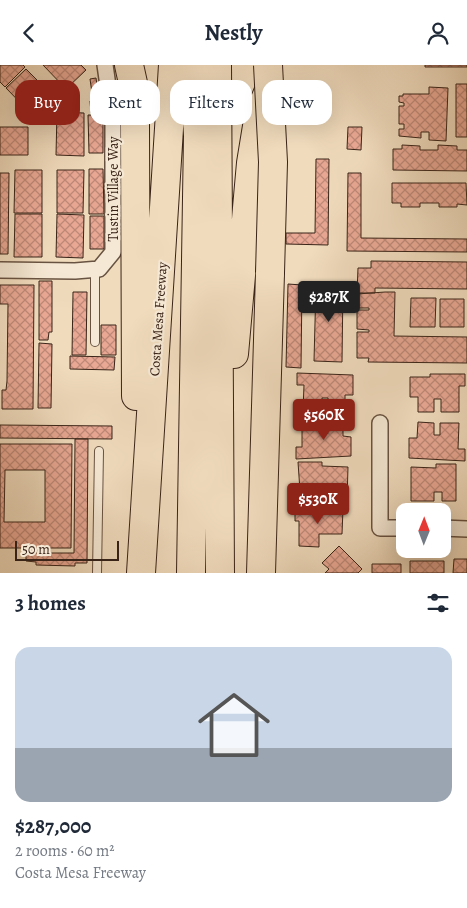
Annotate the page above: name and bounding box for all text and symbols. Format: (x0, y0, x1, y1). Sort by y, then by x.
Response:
text: Nestly (204, 18, 263, 48)
icon: back (15, 19, 43, 47)
icon: person (424, 19, 452, 47)
chip: Buy (15, 80, 80, 125)
chip: Rent (90, 80, 160, 125)
chip: Filters (170, 80, 252, 125)
chip: New (262, 80, 332, 125)
street label: Tustin Village Way (104, 136, 123, 242)
street label: Costa Mesa Freeway (145, 260, 172, 377)
pin: $287K (294, 281, 364, 323)
text: $287K (309, 286, 349, 308)
pin: $560K (289, 399, 359, 441)
text: $560K (304, 404, 344, 426)
pin: $530K (283, 483, 353, 525)
text: $530K (298, 488, 338, 510)
north arrow (396, 503, 451, 557)
map controls (396, 503, 451, 558)
scale bar (15, 538, 119, 561)
text: 50 m (22, 540, 50, 559)
text: 3 homes (15, 589, 86, 617)
icon: filters (424, 589, 452, 617)
icon: home (189, 680, 279, 770)
text: $287,000 (15, 812, 91, 840)
text: 2 rooms · 60 m² (15, 840, 115, 862)
text: Costa Mesa Freeway (15, 862, 146, 884)

